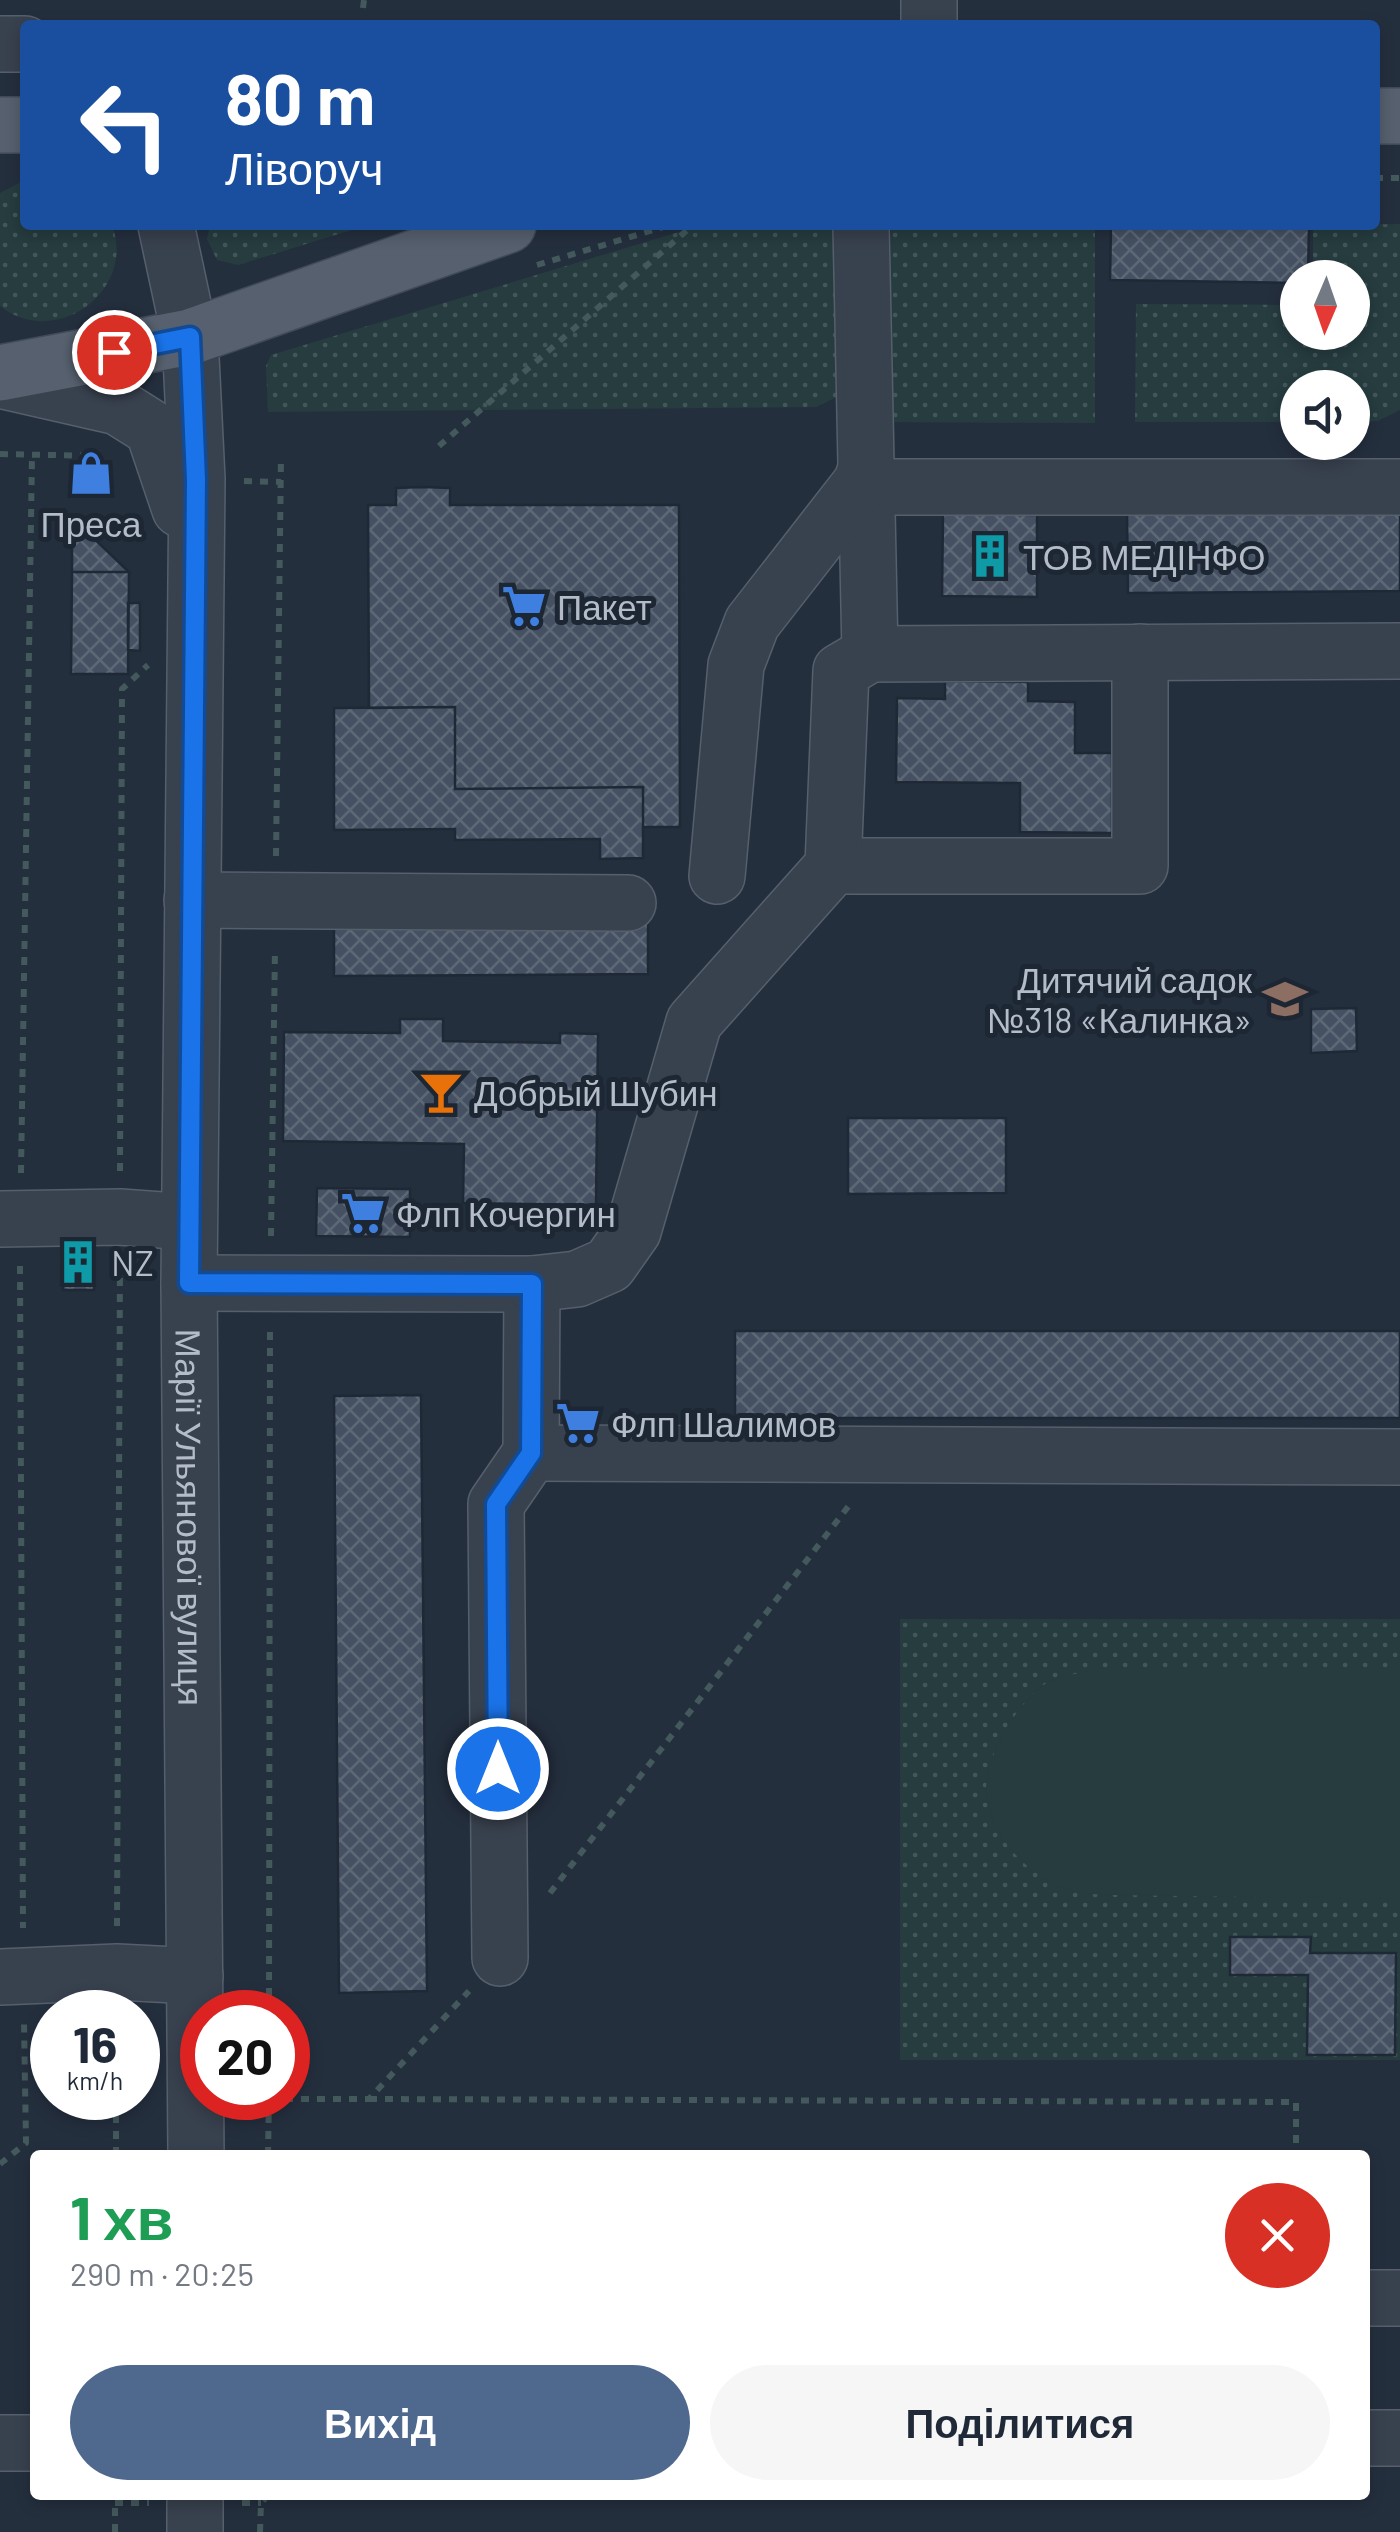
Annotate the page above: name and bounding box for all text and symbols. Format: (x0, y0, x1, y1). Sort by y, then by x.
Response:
text: 80 m (225, 55, 375, 139)
icon: left (60, 60, 190, 190)
text: Ліворуч (225, 140, 383, 194)
north arrow (1280, 260, 1370, 350)
map controls (1280, 260, 1370, 460)
pin (72, 310, 157, 395)
icon: arrive (87, 325, 142, 380)
button: sound (1280, 370, 1370, 460)
shop icon: Преса (67, 449, 115, 497)
place label: Преса (40, 502, 142, 544)
building icon: ТОВ МЕДІНФО (966, 532, 1014, 580)
place label: ТОВ МЕДІНФО (1023, 535, 1265, 577)
supermarket icon: Пакет (500, 582, 548, 630)
place label: Пакет (557, 585, 652, 627)
place label: Дитячий садок №318 «Калинка» (987, 958, 1253, 1040)
school or university icon: Дитячий садок №318 «Калинка» (1261, 975, 1309, 1023)
bar icon: Добрый Шубин (417, 1068, 465, 1116)
place label: Добрый Шубин (474, 1071, 718, 1113)
supermarket icon: Флп Кочергин (339, 1189, 387, 1237)
place label: Флп Кочергин (396, 1192, 616, 1234)
building icon: NZ (54, 1238, 102, 1286)
place label: NZ (111, 1241, 154, 1283)
street label: Марії Ульянової вулиця (168, 1328, 213, 1706)
supermarket icon: Флп Шалимов (554, 1399, 602, 1447)
place label: Флп Шалимов (611, 1402, 836, 1444)
position arrow (446, 1717, 550, 1821)
speed limit sign: 20 (180, 1990, 310, 2120)
text: 16 (73, 2013, 117, 2073)
text: km/h (67, 2065, 123, 2095)
text: 1 хв (70, 2180, 174, 2252)
button: close (1225, 2183, 1330, 2288)
text: 290 m · 20:25 (70, 2254, 254, 2292)
button: Вихід (70, 2365, 690, 2480)
button: Поділитися (710, 2365, 1330, 2480)

